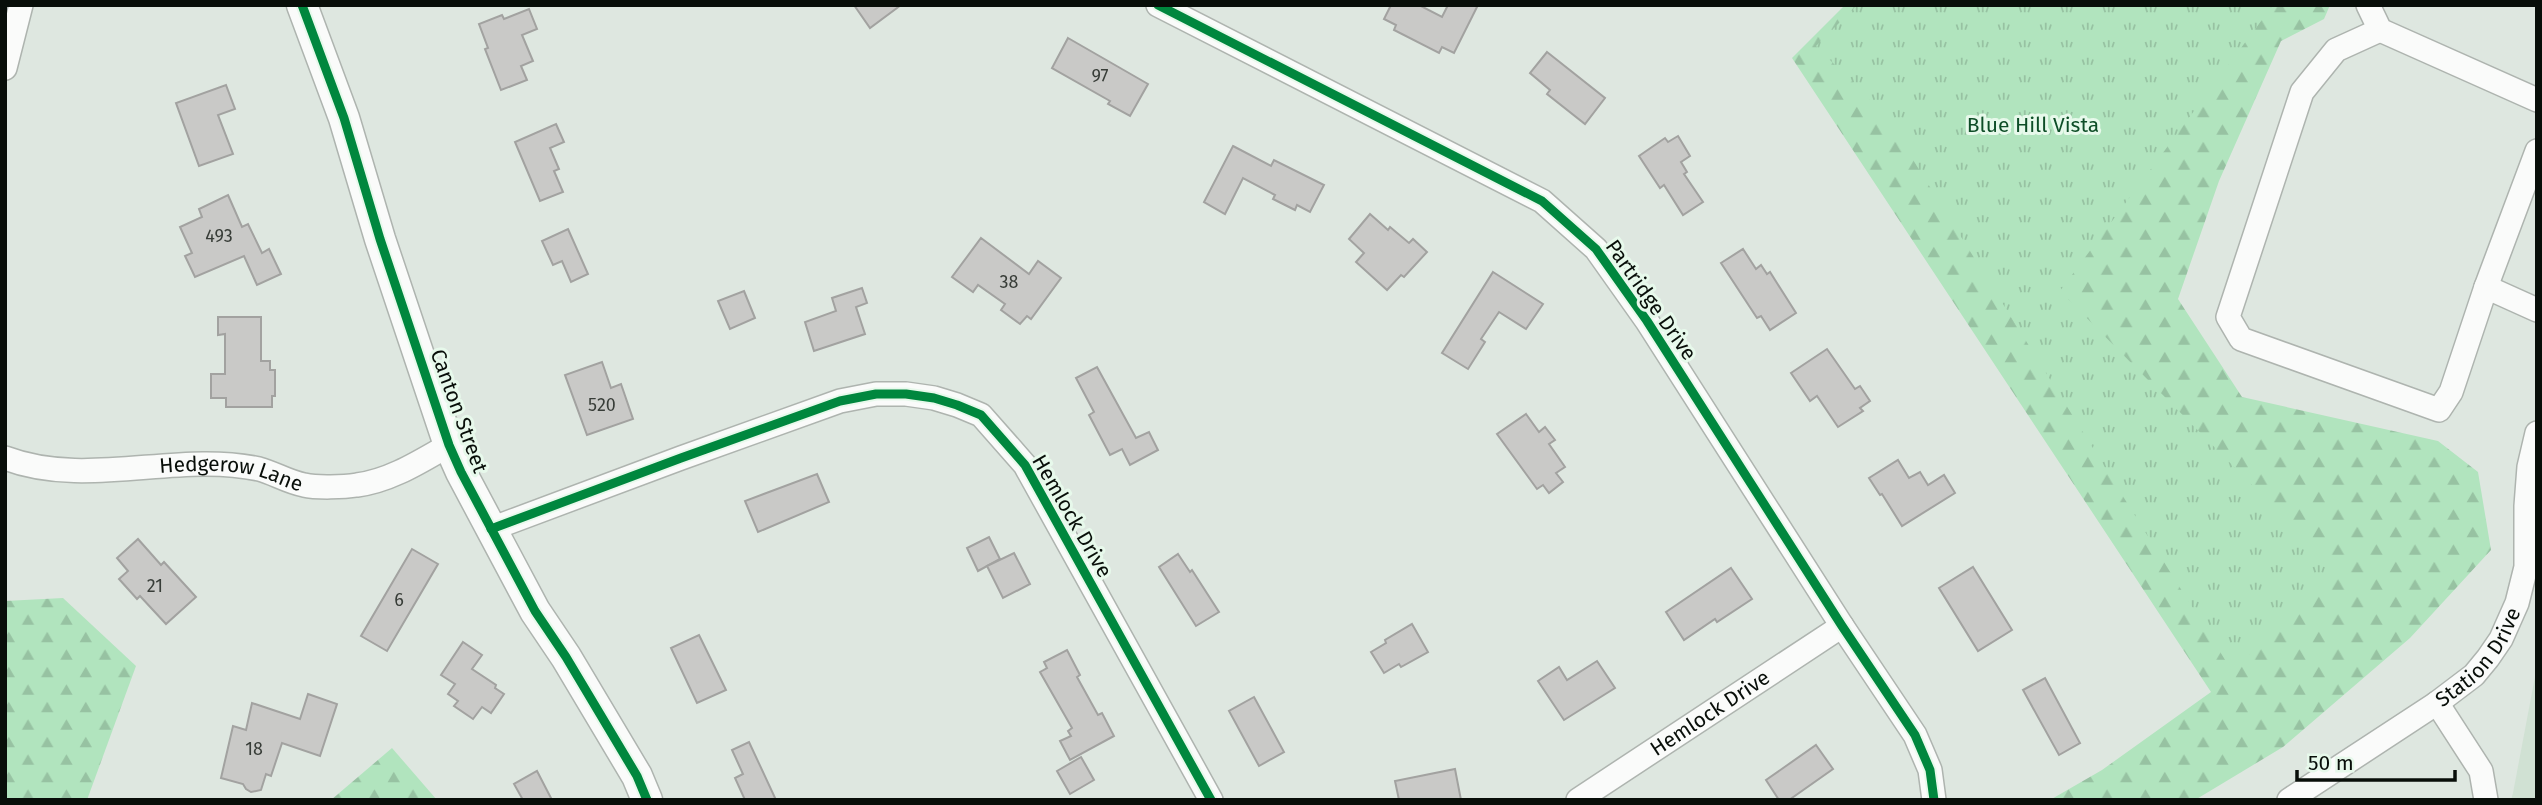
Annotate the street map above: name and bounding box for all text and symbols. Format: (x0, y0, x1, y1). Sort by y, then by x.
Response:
house number: 97 (1091, 65, 1109, 87)
park label: Blue Hill Vista (1967, 112, 2099, 138)
house number: 493 (205, 225, 233, 247)
street label: Partridge Drive (1600, 235, 1702, 365)
house number: 38 (1000, 271, 1019, 293)
street label: Canton Street (425, 346, 494, 477)
house number: 520 (588, 394, 616, 416)
street label: Hemlock Drive (1026, 450, 1118, 582)
street label: Hedgerow Lane (158, 451, 306, 497)
house number: 21 (147, 575, 163, 597)
house number: 6 (394, 589, 404, 611)
street label: Station Drive (2430, 603, 2526, 713)
street label: Hemlock Drive (1645, 664, 1775, 762)
house number: 18 (245, 738, 263, 760)
scale bar (2297, 738, 2454, 782)
text: 50 m (2308, 750, 2354, 776)

